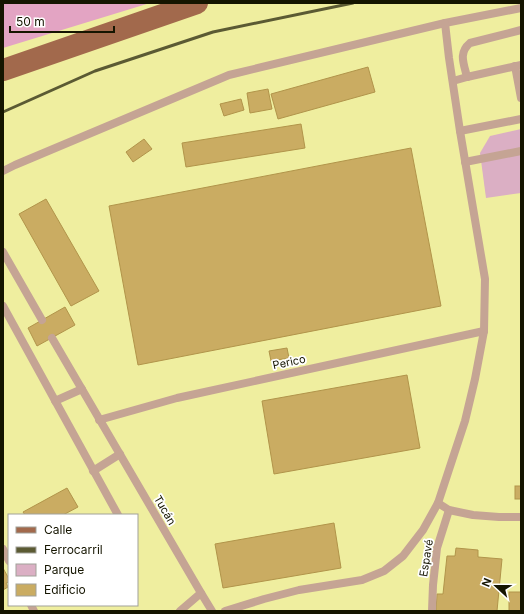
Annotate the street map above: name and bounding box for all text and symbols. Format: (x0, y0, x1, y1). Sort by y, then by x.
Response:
scale bar (10, 8, 114, 34)
text: 50 m (16, 14, 45, 29)
street label: Perico (271, 352, 307, 372)
street label: Tucán (151, 493, 179, 527)
legend (8, 514, 138, 606)
text: Calle (44, 522, 72, 537)
street label: Espavé (416, 538, 436, 578)
text: Ferrocarril (44, 542, 103, 557)
text: Parque (44, 562, 84, 577)
north arrow (476, 566, 516, 606)
text: N (479, 576, 495, 589)
text: Edificio (44, 582, 86, 597)

